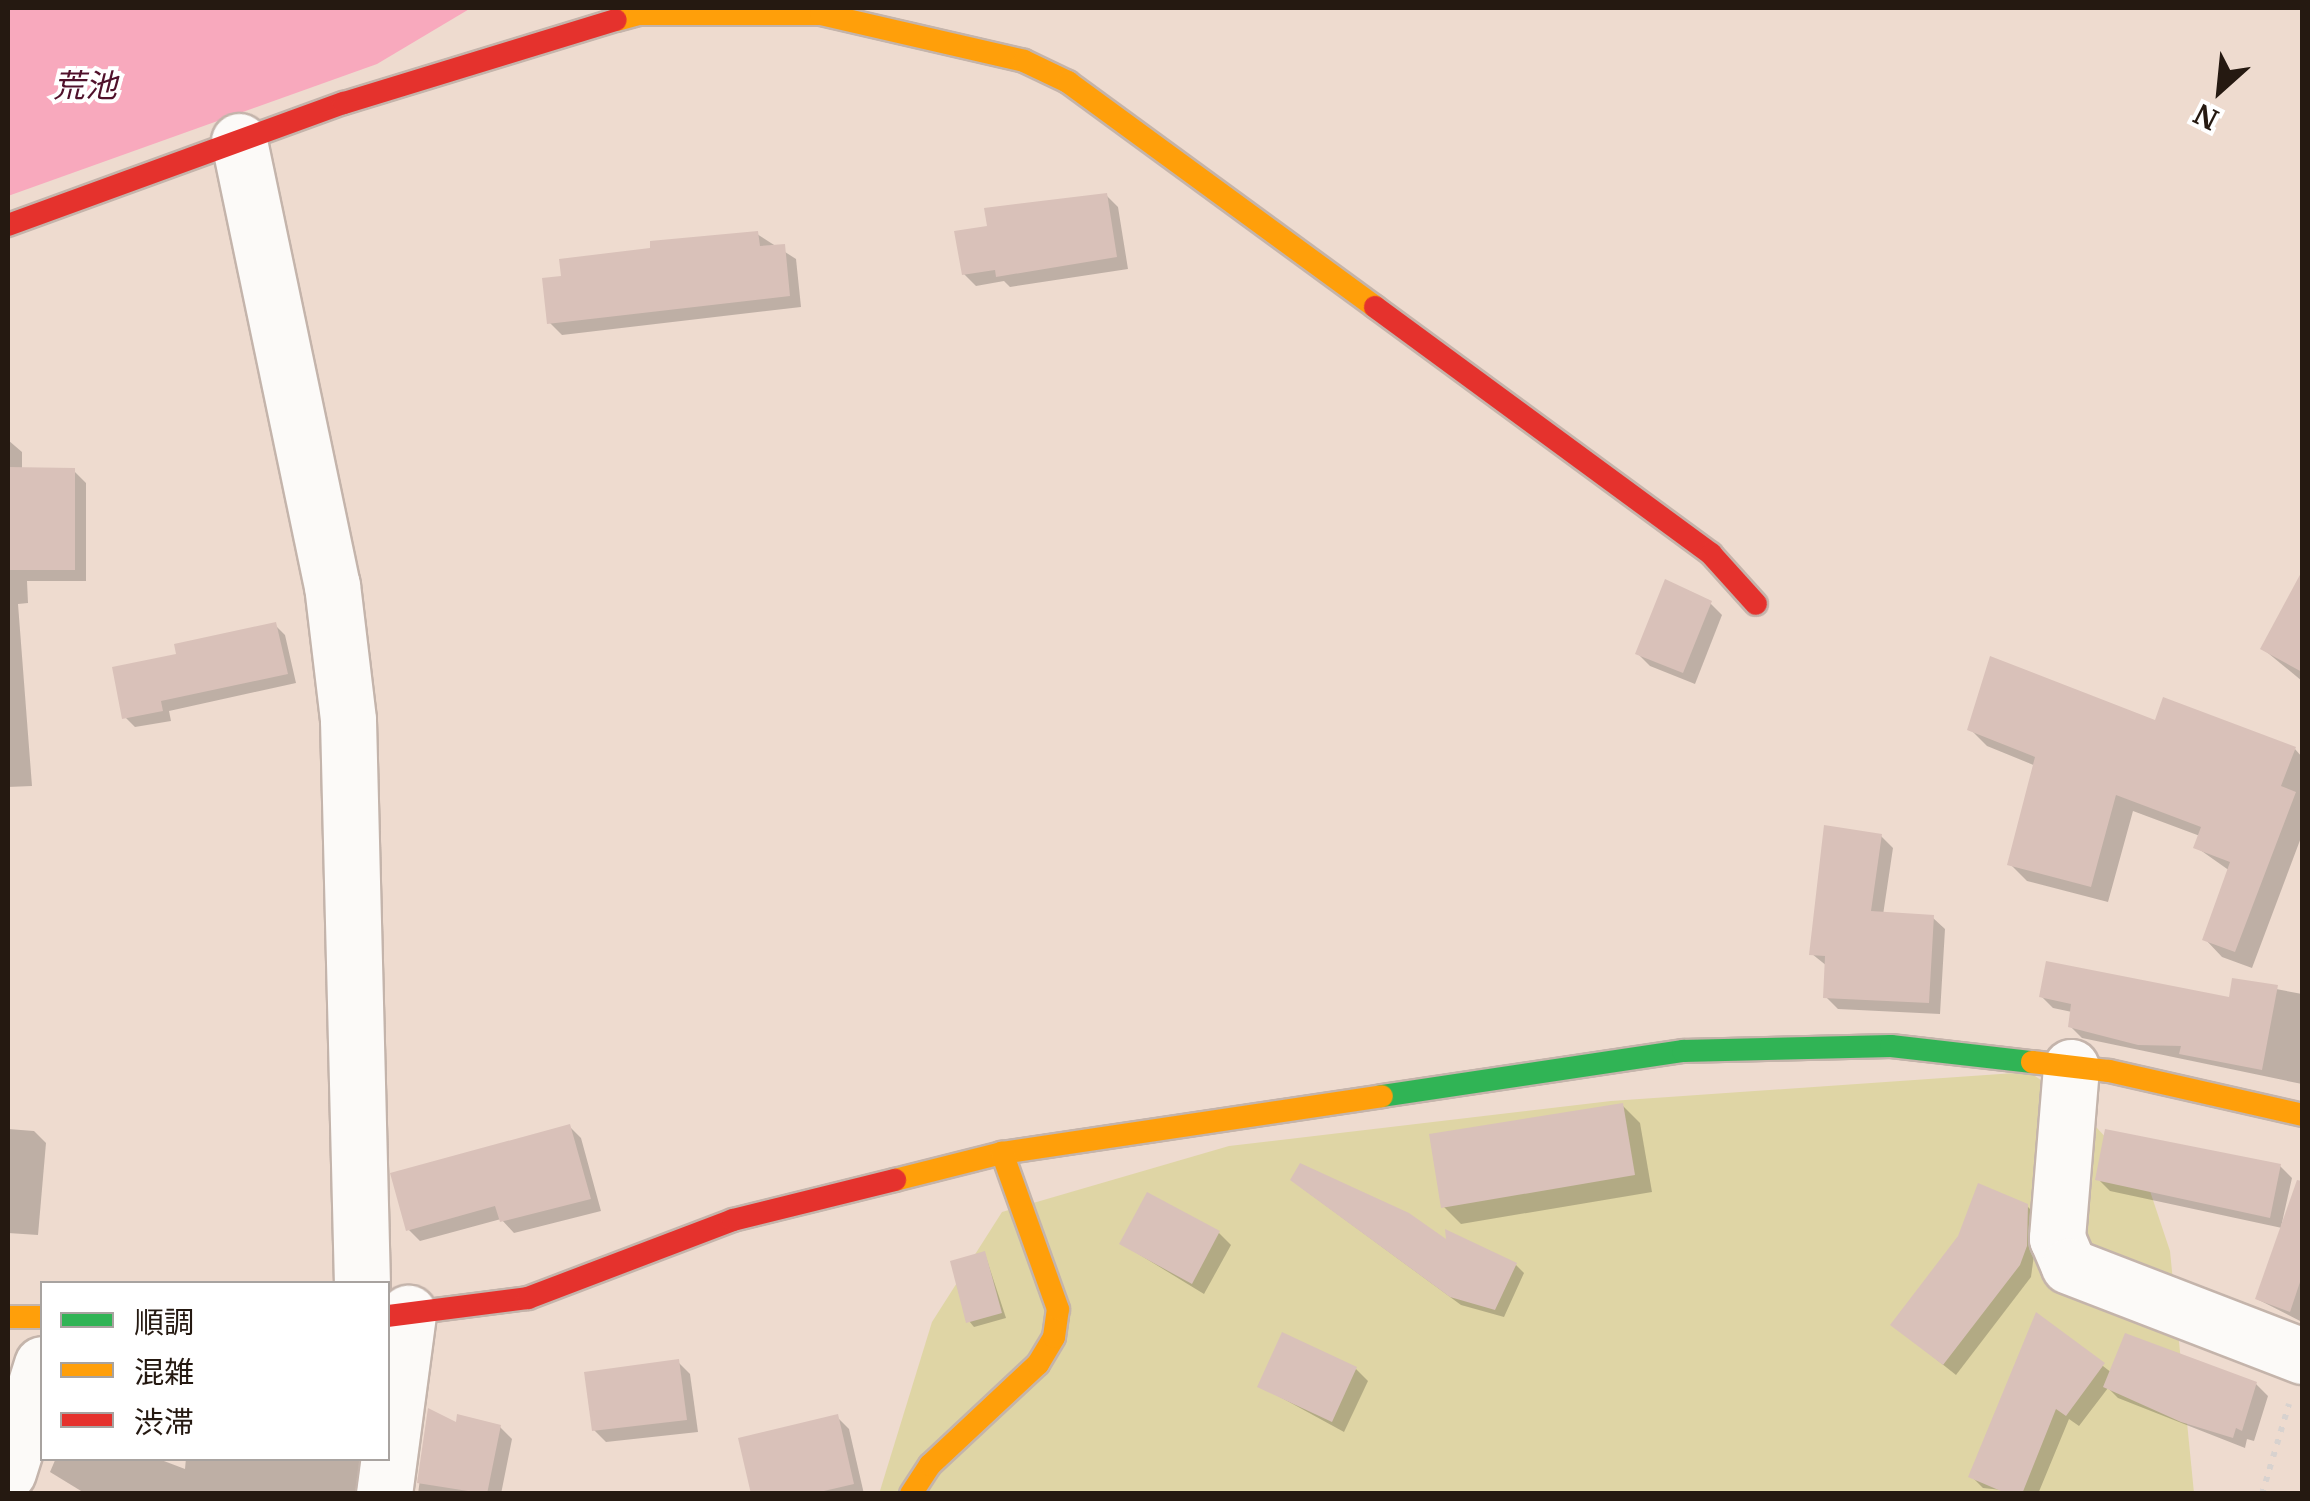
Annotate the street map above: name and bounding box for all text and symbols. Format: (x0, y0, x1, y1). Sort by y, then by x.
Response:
north arrow (2170, 40, 2270, 140)
water label: 荒池 (53, 67, 117, 105)
text: N (2188, 96, 2224, 138)
legend (40, 1281, 390, 1461)
text: 順調 (134, 1303, 194, 1341)
text: 混雑 (134, 1353, 194, 1391)
text: 渋滞 (134, 1403, 194, 1441)

